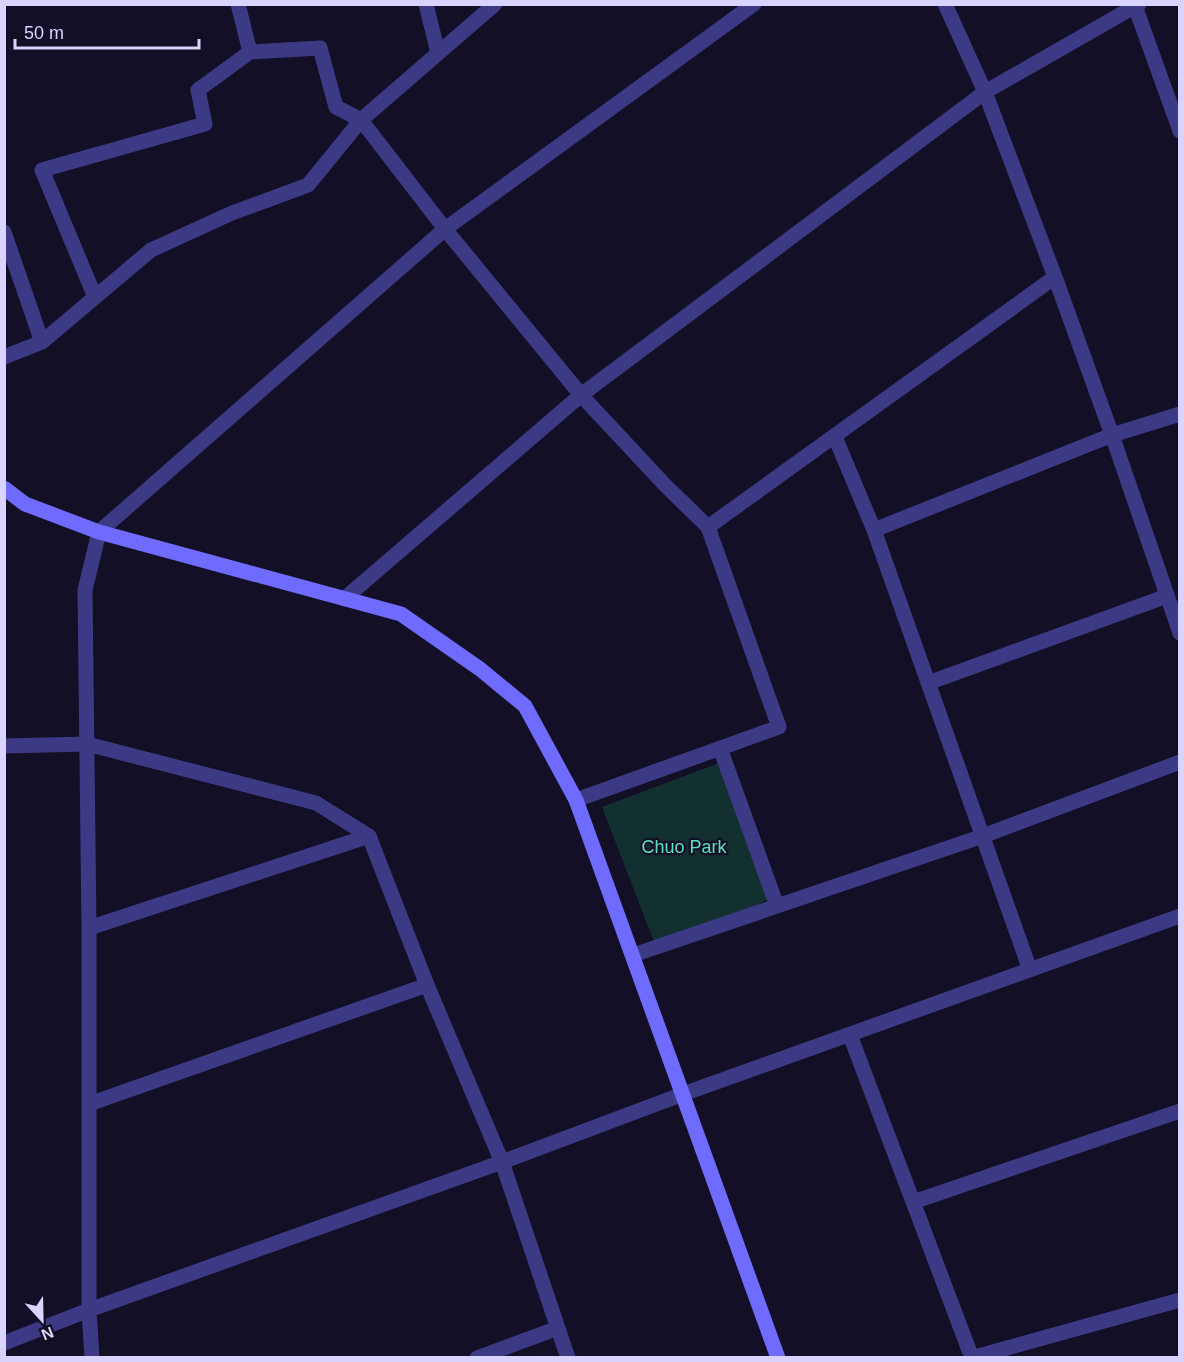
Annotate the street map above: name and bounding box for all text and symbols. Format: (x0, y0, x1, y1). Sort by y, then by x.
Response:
scale bar (15, 12, 200, 50)
text: 50 m (24, 23, 64, 43)
park label: Chuo Park (641, 837, 728, 857)
north arrow (12, 1290, 72, 1350)
text: N (39, 1323, 56, 1343)

